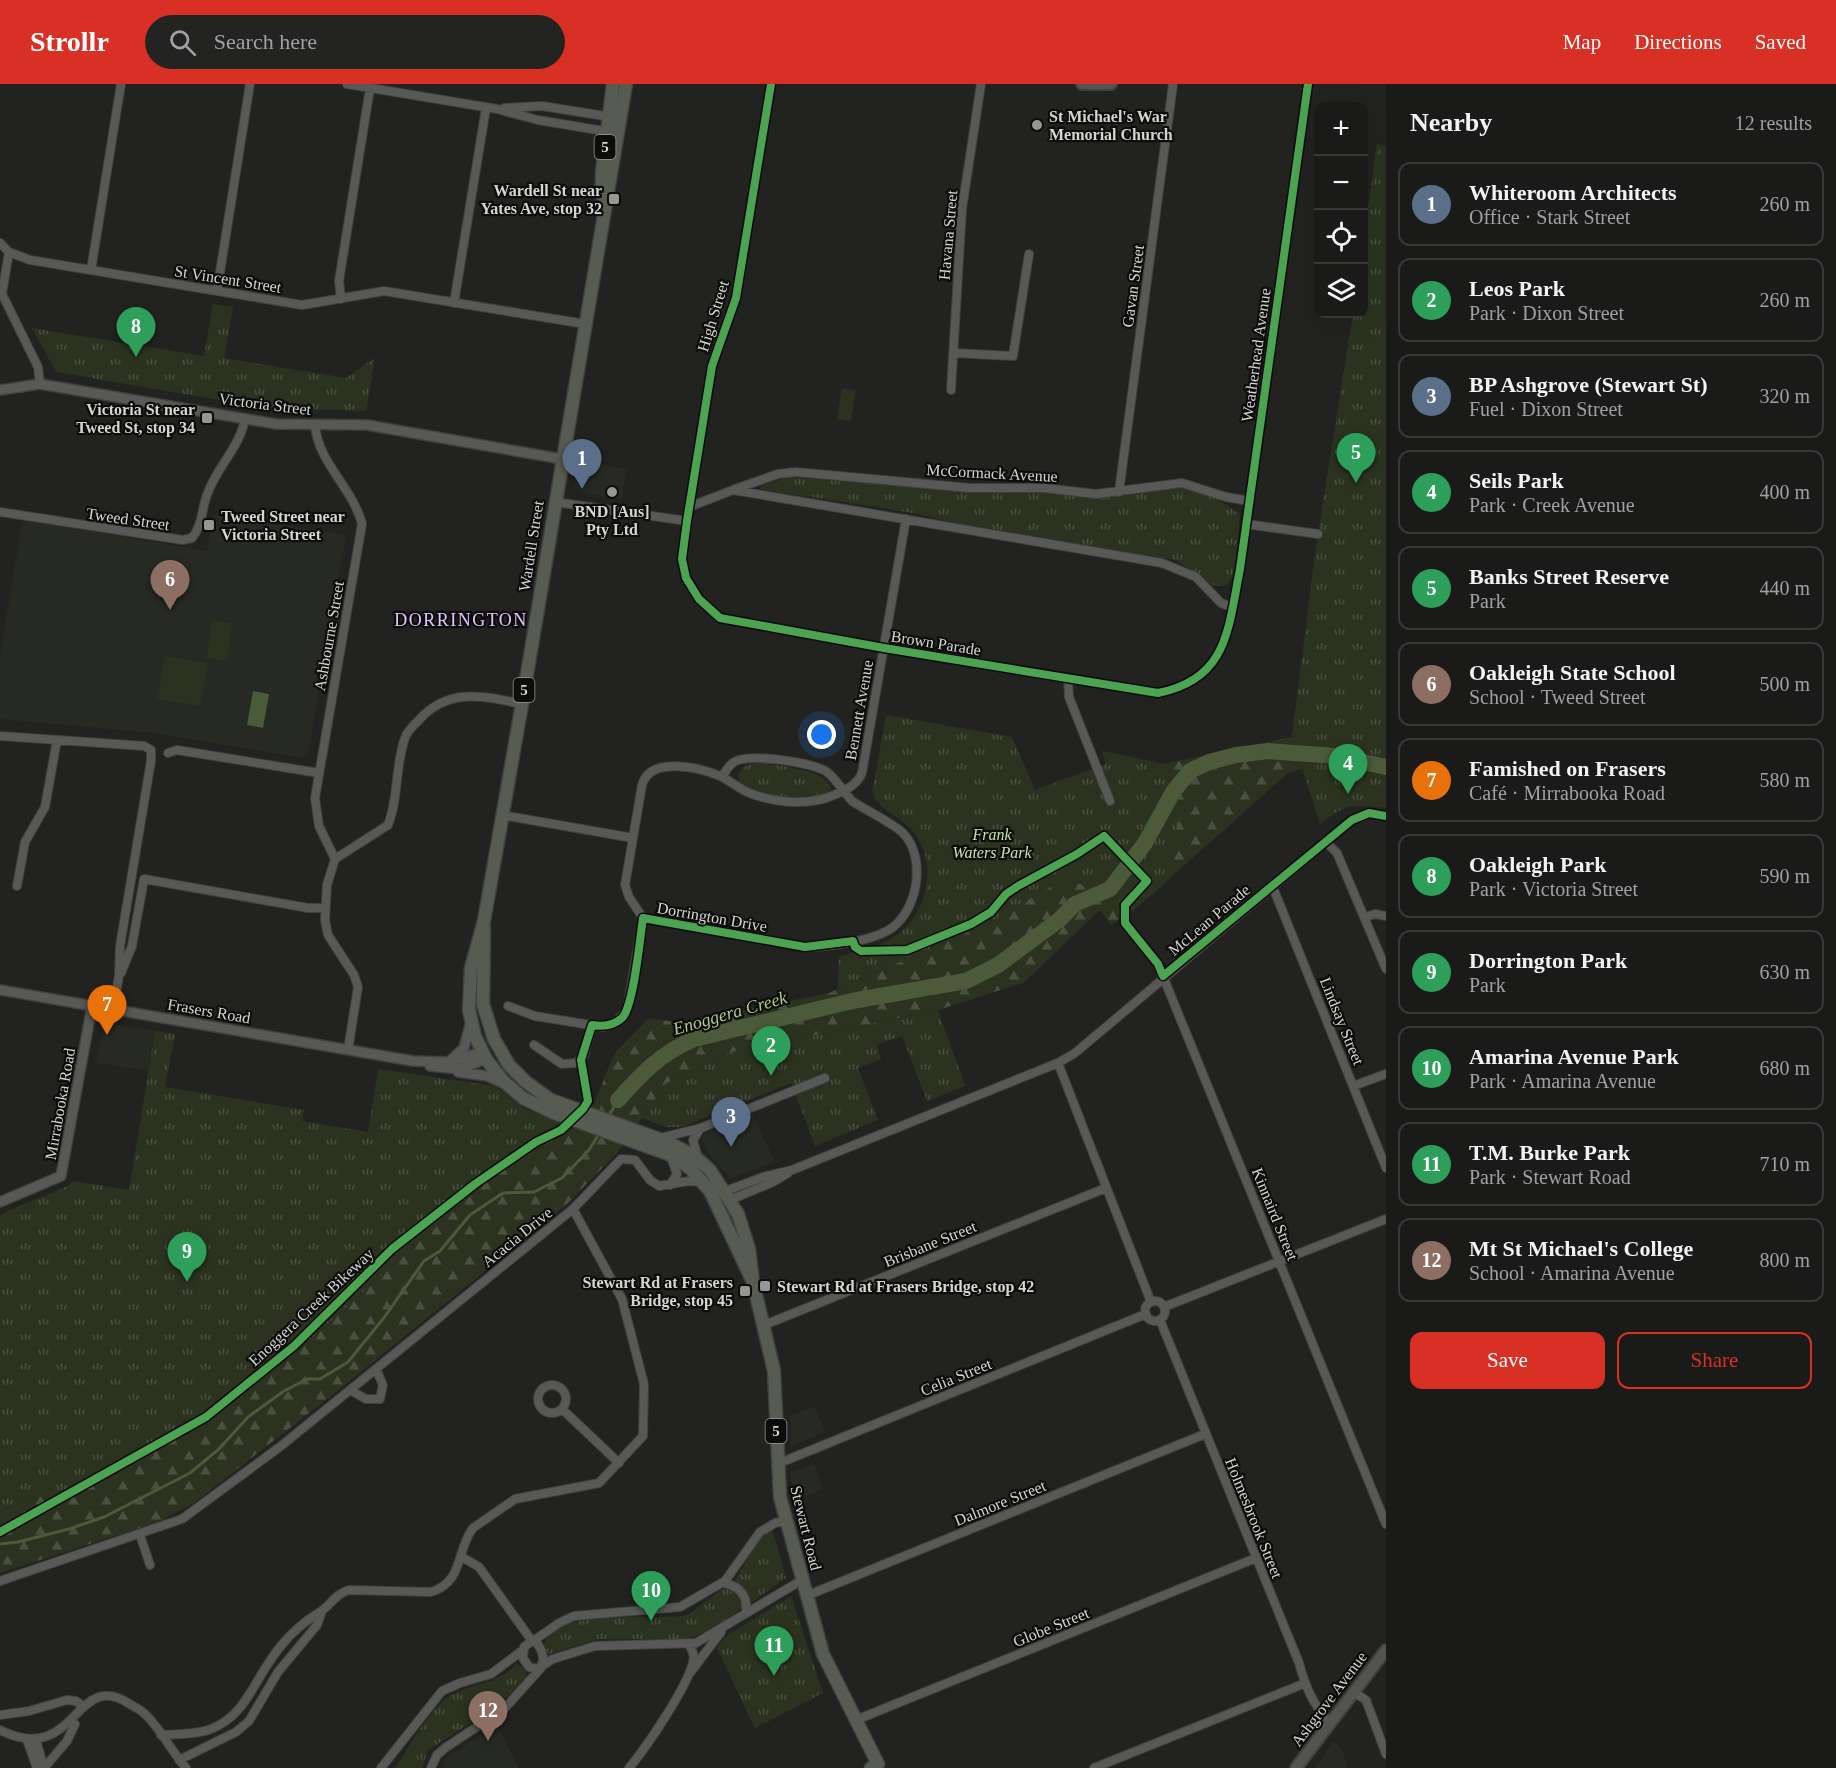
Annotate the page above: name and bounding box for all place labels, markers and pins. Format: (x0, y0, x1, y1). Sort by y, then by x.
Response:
place label: St Michael's War Memorial Church (1049, 108, 1173, 143)
marker: St Michael's War Memorial Church (1030, 118, 1044, 132)
place label: Wardell St near Yates Ave, stop 32 (481, 182, 602, 218)
marker: Wardell St near Yates Ave, stop 32 (607, 192, 621, 206)
pin: 8 (116, 308, 156, 357)
place label: Victoria St near Tweed St, stop 34 (76, 401, 195, 437)
marker: Victoria St near Tweed St, stop 34 (200, 411, 214, 425)
pin: 5 (1336, 434, 1376, 483)
pin: 1 (562, 440, 602, 489)
marker: BND [Aus] Pty Ltd (605, 485, 619, 499)
place label: BND [Aus] Pty Ltd (574, 503, 650, 539)
place label: Tweed Street near Victoria Street (221, 508, 345, 543)
marker: Tweed Street near Victoria Street (202, 518, 216, 532)
pin: 6 (150, 560, 190, 610)
pin: 4 (1328, 744, 1368, 794)
pin: 7 (88, 986, 126, 1035)
pin: 2 (752, 1026, 790, 1076)
pin: 3 (712, 1098, 750, 1147)
pin: 9 (168, 1232, 207, 1282)
place label: Stewart Rd at Frasers Bridge, stop 45 (582, 1274, 733, 1310)
place label: Stewart Rd at Frasers Bridge, stop 42 (777, 1278, 1034, 1296)
marker: Stewart Rd at Frasers Bridge, stop 42 (758, 1279, 772, 1293)
marker: Stewart Rd at Frasers Bridge, stop 45 (738, 1284, 752, 1298)
pin: 10 (632, 1572, 670, 1621)
pin: 11 (754, 1626, 794, 1676)
pin: 12 (468, 1692, 508, 1741)

